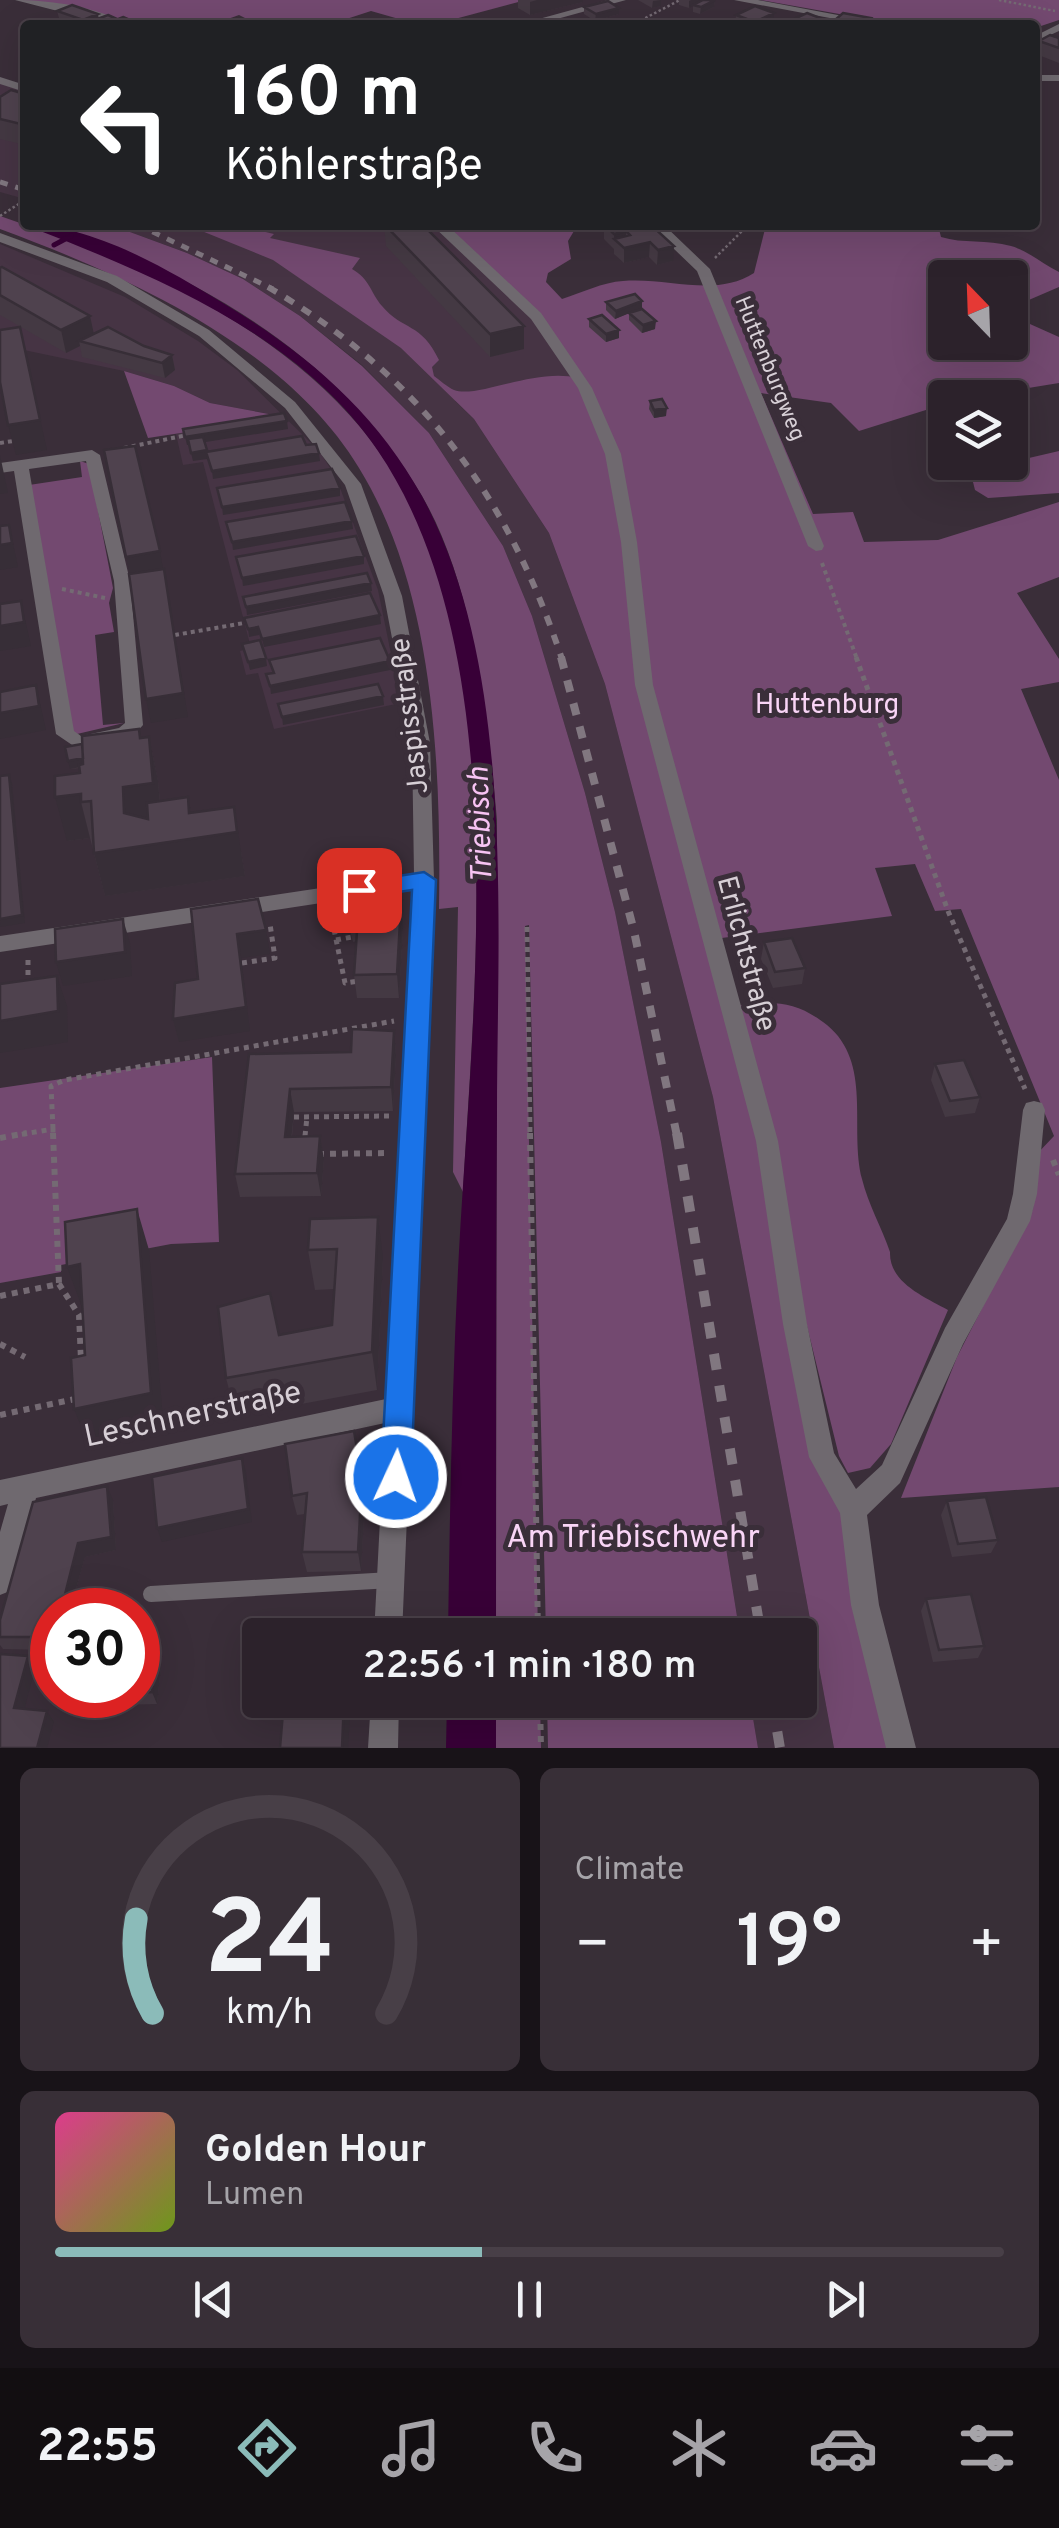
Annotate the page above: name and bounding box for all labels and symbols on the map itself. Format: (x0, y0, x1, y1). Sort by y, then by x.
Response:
north arrow (928, 260, 1028, 360)
street label: Huttenburgweg (728, 293, 810, 445)
street label: Jaspisstraße (384, 636, 438, 796)
park label: Huttenburg (755, 688, 899, 724)
water label: Triebisch (461, 766, 503, 884)
pin (317, 848, 402, 933)
street label: Erlichtstraße (707, 872, 783, 1036)
street label: Leschnerstraße (81, 1373, 305, 1459)
position arrow (344, 1425, 448, 1529)
park label: Am Triebischwehr (506, 1519, 760, 1559)
speed limit sign: 30 (30, 1588, 160, 1718)

